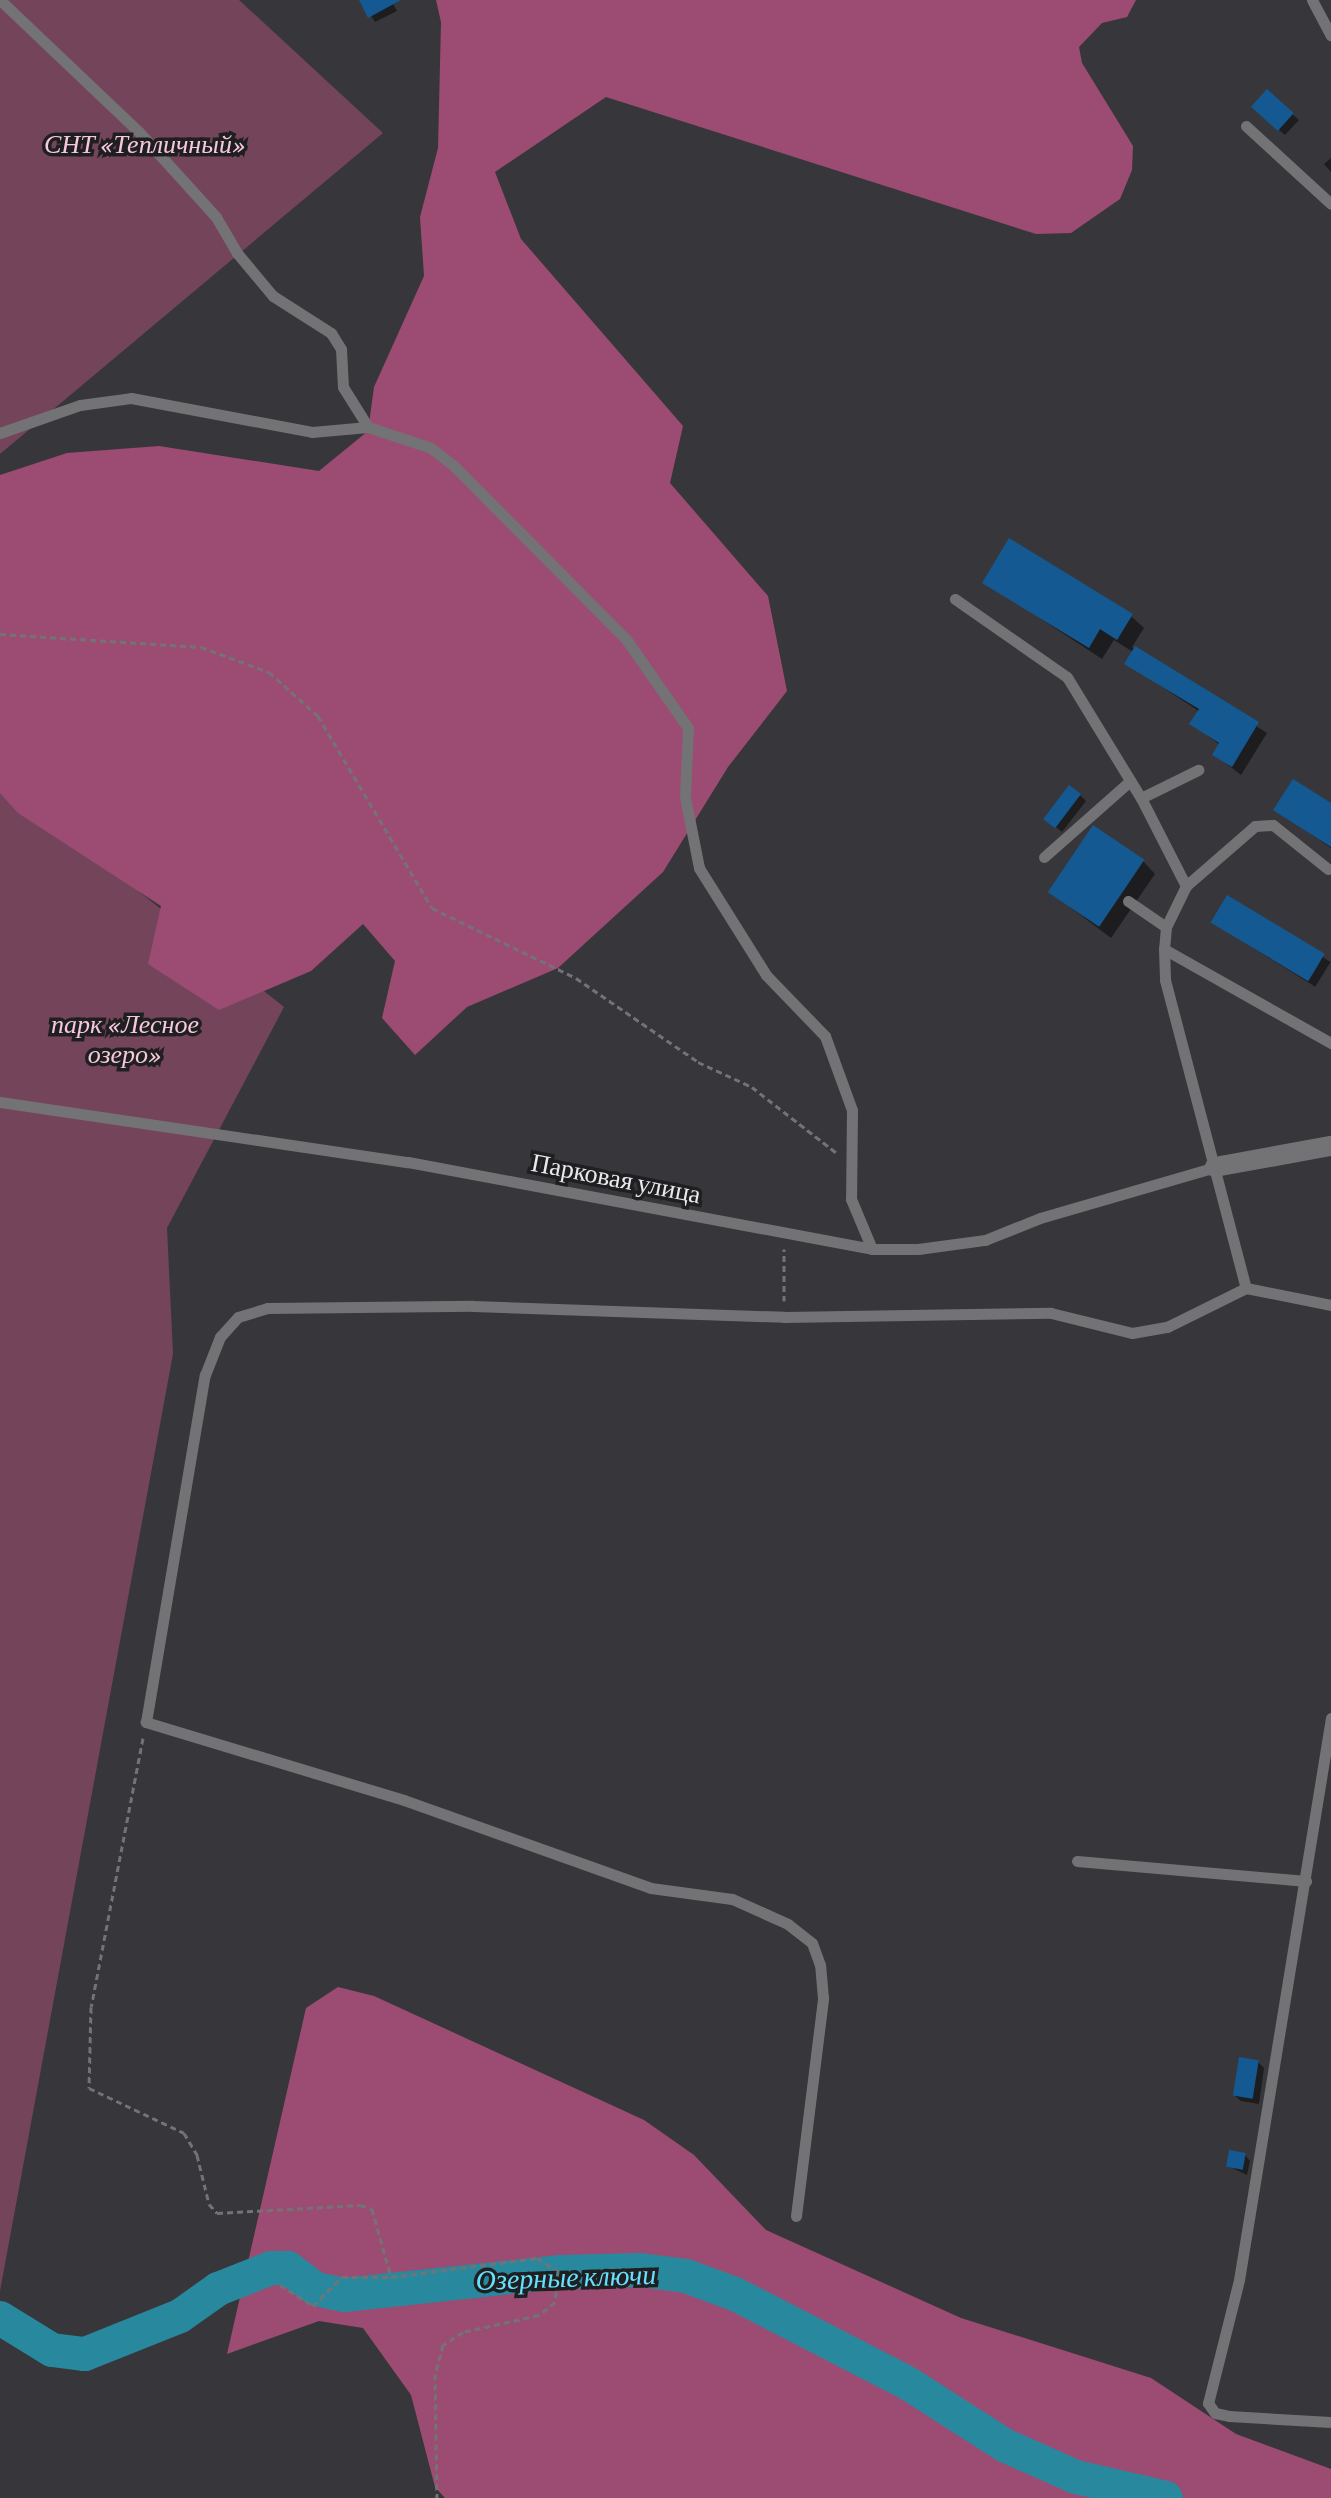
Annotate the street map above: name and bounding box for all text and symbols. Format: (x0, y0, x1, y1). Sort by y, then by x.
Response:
park label: СНТ «Тепличный» (44, 129, 246, 161)
park label: парк «Лесное озеро» (51, 1009, 199, 1070)
street label: Парковая улица (529, 1147, 703, 1211)
water label: Озерные ключи (475, 2258, 657, 2298)

